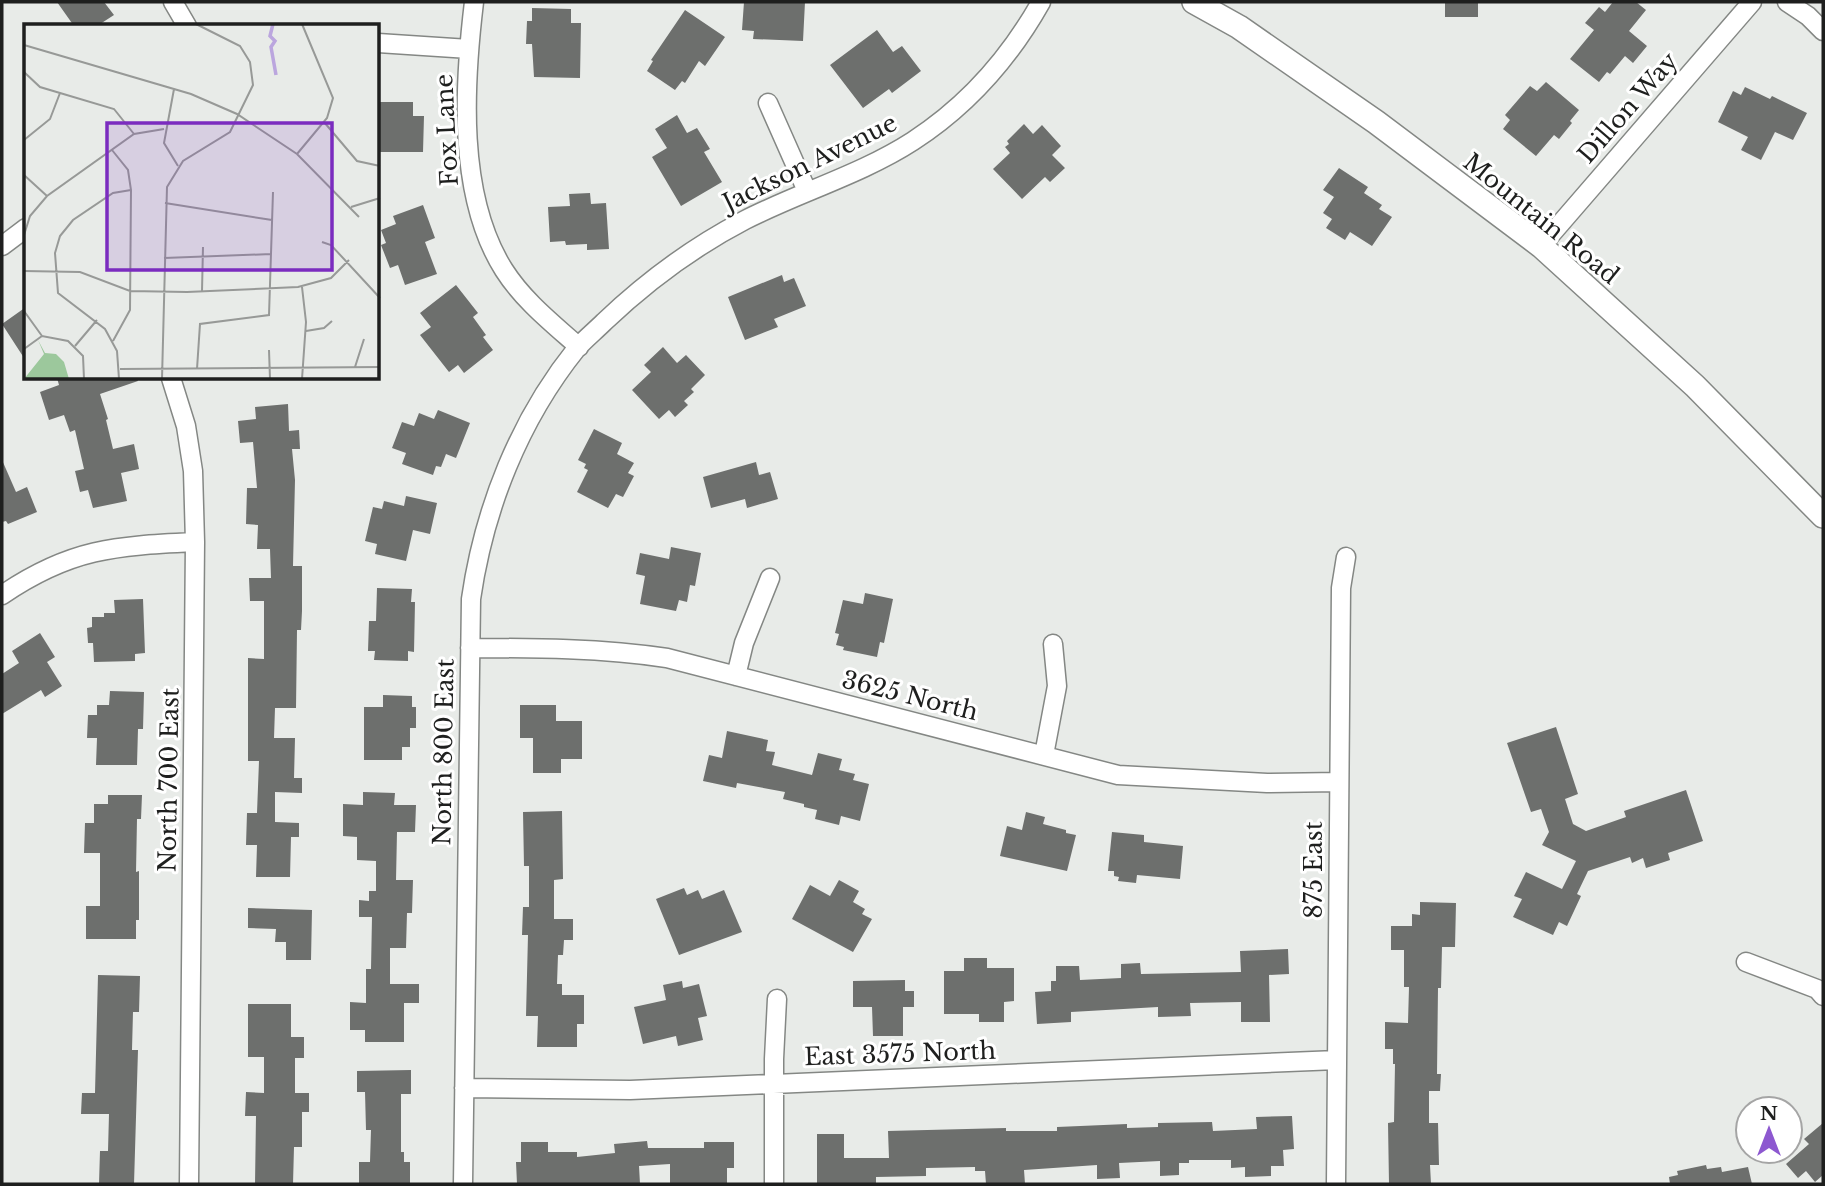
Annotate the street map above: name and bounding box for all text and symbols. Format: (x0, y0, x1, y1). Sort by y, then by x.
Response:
inset map (24, 24, 380, 380)
street label: Dillon Way (1572, 46, 1684, 169)
street label: Fox Lane (429, 73, 464, 187)
street label: Jackson Avenue (715, 108, 902, 219)
street label: Mountain Road (1458, 147, 1625, 290)
street label: North 800 East (427, 658, 460, 846)
street label: 3625 North (839, 665, 981, 726)
street label: North 700 East (152, 688, 185, 872)
street label: 875 East (1299, 821, 1328, 919)
street label: East 3575 North (804, 1036, 996, 1071)
north arrow (1734, 1095, 1804, 1165)
text: N (1760, 1102, 1778, 1125)

